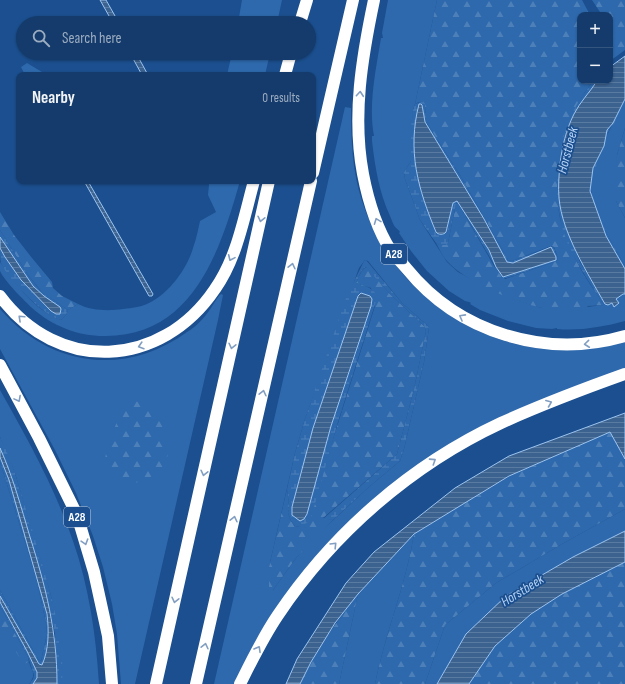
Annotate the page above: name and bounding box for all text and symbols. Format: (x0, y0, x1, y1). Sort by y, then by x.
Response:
map controls (577, 12, 613, 84)
button: + (577, 12, 613, 48)
search box (16, 16, 316, 60)
icon: search (30, 27, 52, 49)
text: Search here (62, 29, 122, 48)
button: − (577, 48, 613, 84)
text: Nearby (32, 88, 75, 108)
text: 0 results (262, 90, 300, 106)
one-way arrow (355, 91, 364, 97)
water label: Horstbeek (553, 124, 582, 175)
one-way arrow (257, 216, 265, 222)
one-way arrow (374, 218, 382, 225)
road number: A28 (381, 244, 407, 264)
one-way arrow (228, 254, 236, 262)
one-way arrow (287, 263, 295, 269)
one-way arrow (459, 314, 466, 321)
one-way arrow (18, 316, 25, 323)
one-way arrow (584, 339, 590, 348)
one-way arrow (138, 341, 145, 350)
one-way arrow (229, 343, 237, 349)
one-way arrow (258, 389, 266, 396)
one-way arrow (14, 395, 21, 402)
one-way arrow (546, 399, 553, 407)
one-way arrow (429, 459, 436, 466)
one-way arrow (200, 470, 208, 476)
road number: A28 (64, 507, 90, 527)
one-way arrow (229, 516, 237, 522)
one-way arrow (80, 538, 89, 545)
one-way arrow (330, 542, 337, 550)
water label: Horstbeek (498, 570, 548, 610)
one-way arrow (172, 596, 180, 603)
one-way arrow (200, 643, 208, 649)
one-way arrow (253, 646, 260, 653)

